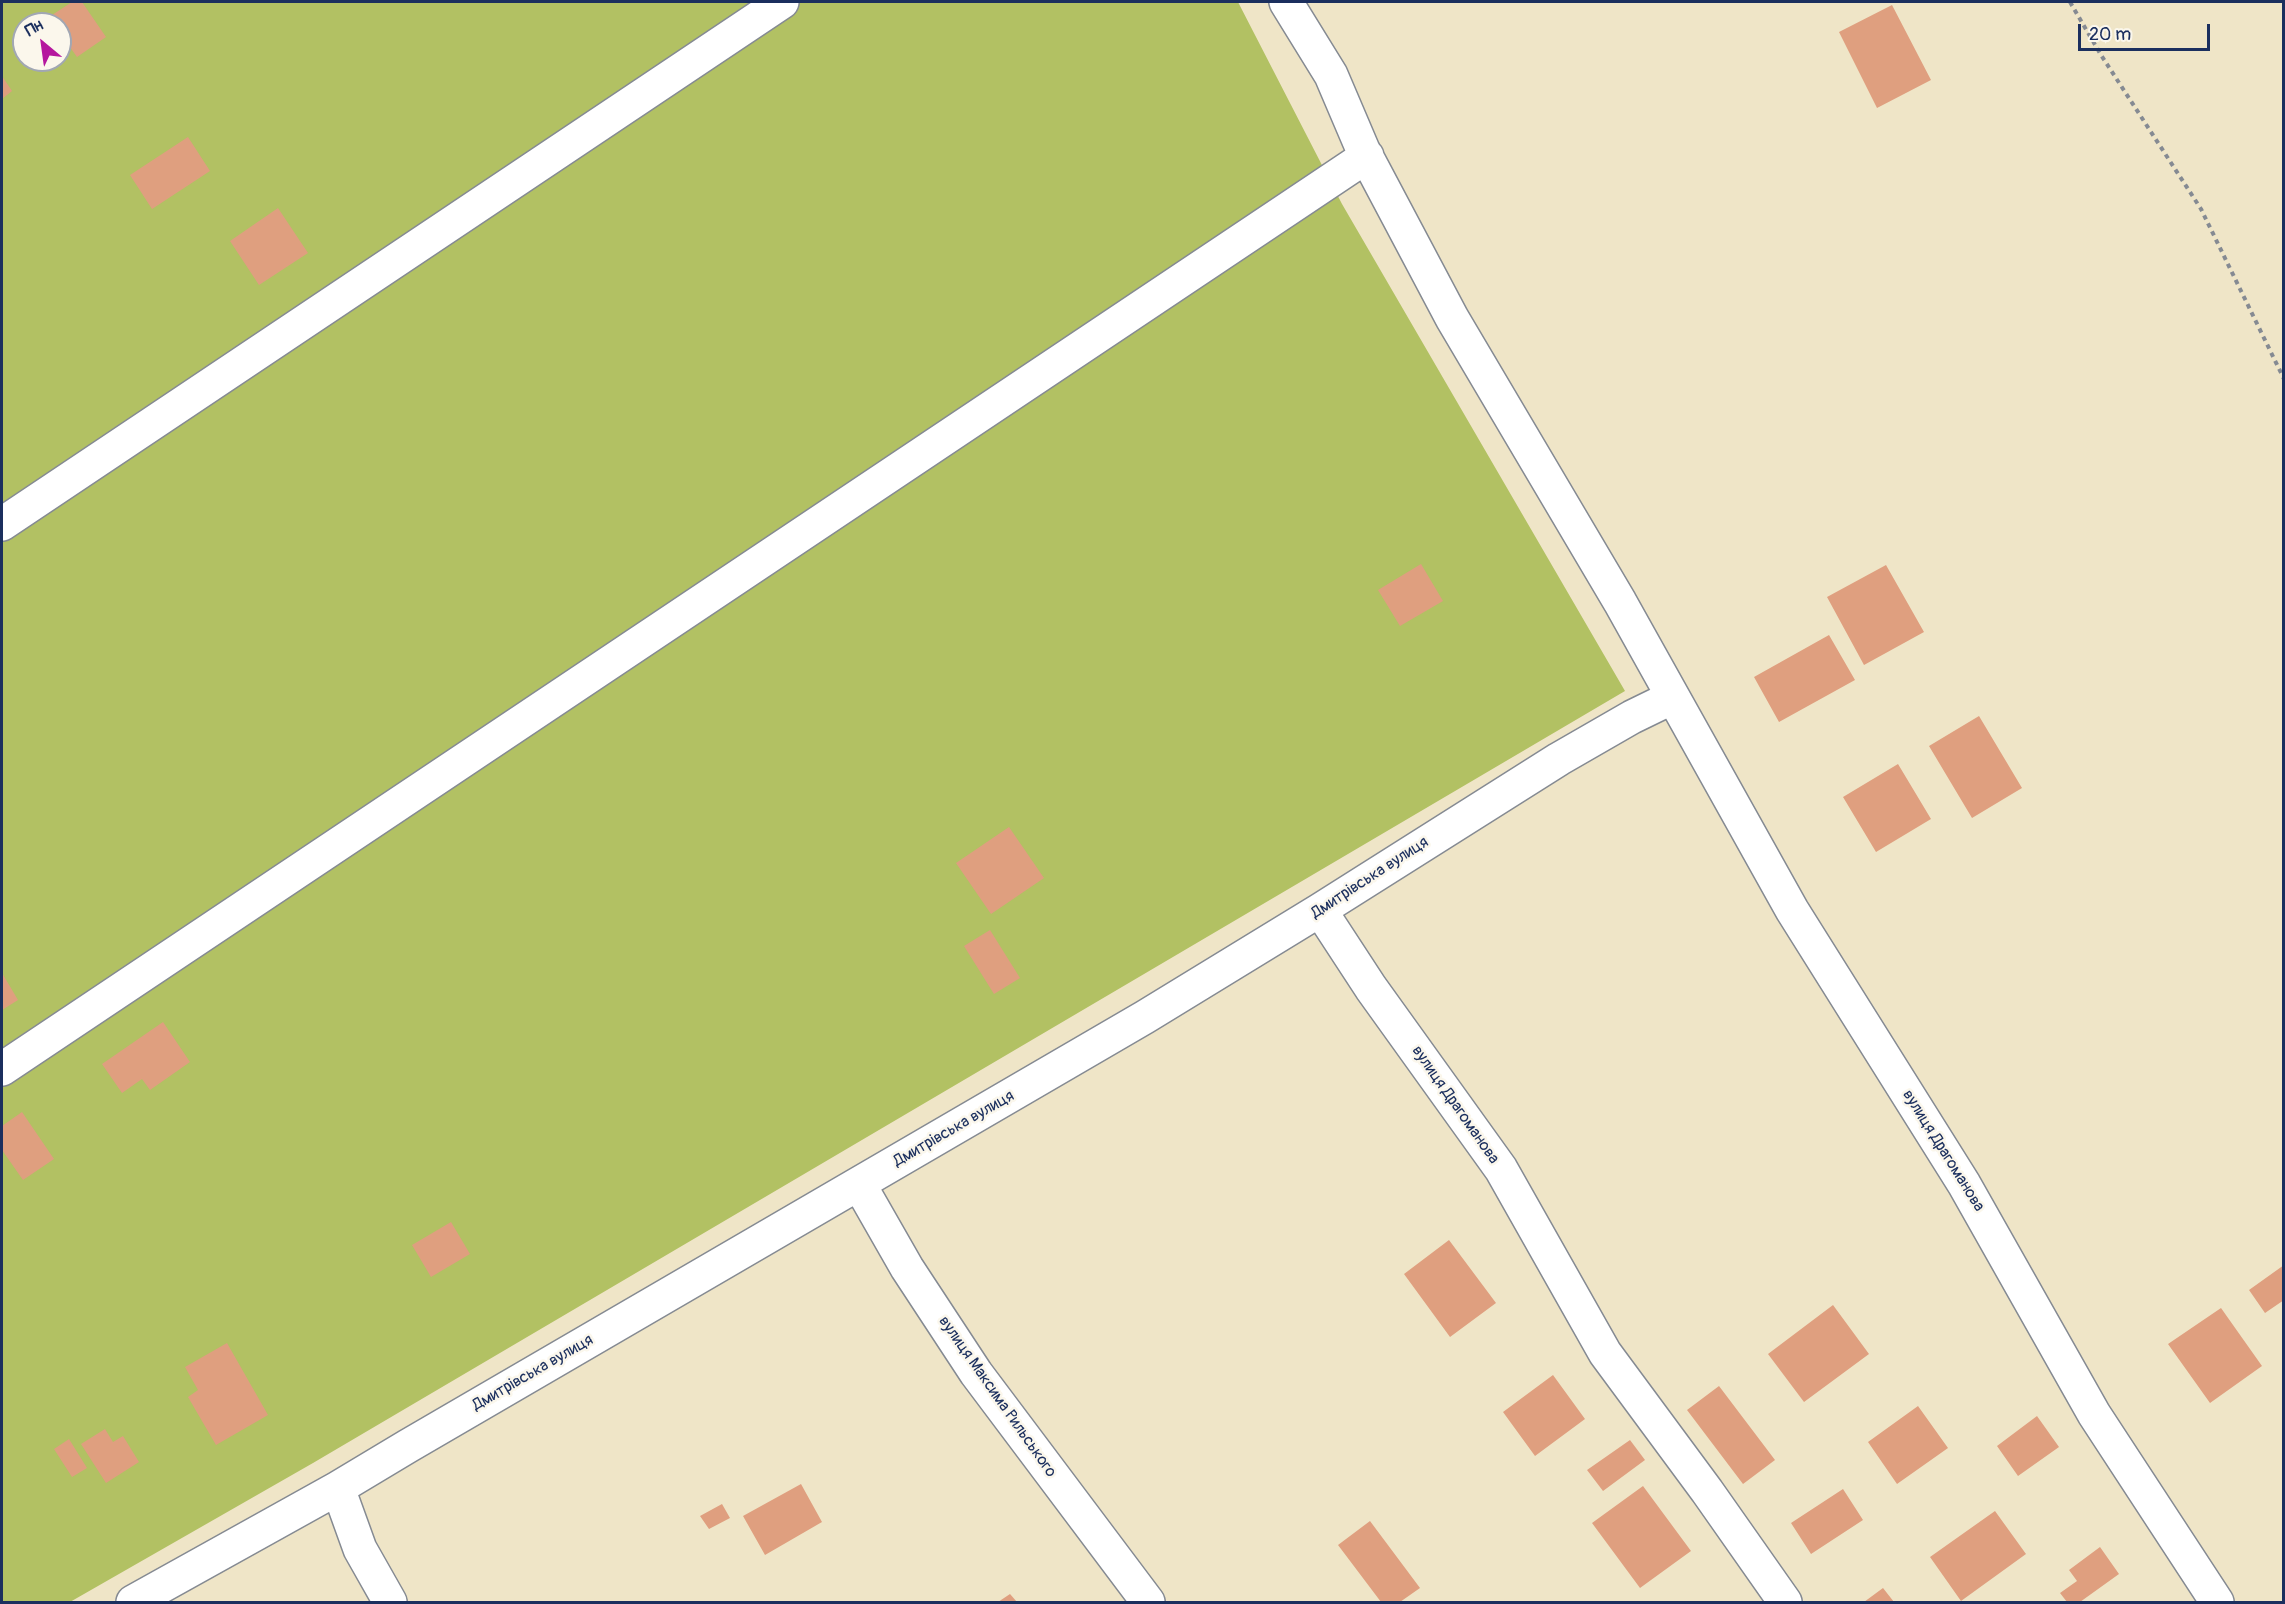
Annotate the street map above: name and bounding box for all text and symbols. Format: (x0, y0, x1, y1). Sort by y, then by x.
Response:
north arrow (12, 12, 72, 72)
scale bar (2081, 12, 2213, 50)
text: Пн (22, 15, 47, 41)
text: 20 m (2089, 23, 2131, 46)
street label: Дмитрівська вулиця (1308, 833, 1432, 923)
street label: вулиця Драгоманова (1407, 1042, 1503, 1168)
street label: Дмитрівська вулиця (890, 1087, 1018, 1171)
street label: вулиця Драгоманова (1898, 1087, 1988, 1215)
street label: вулиця Максима Рильського (934, 1313, 1060, 1481)
street label: Дмитрівська вулиця (469, 1331, 597, 1415)

